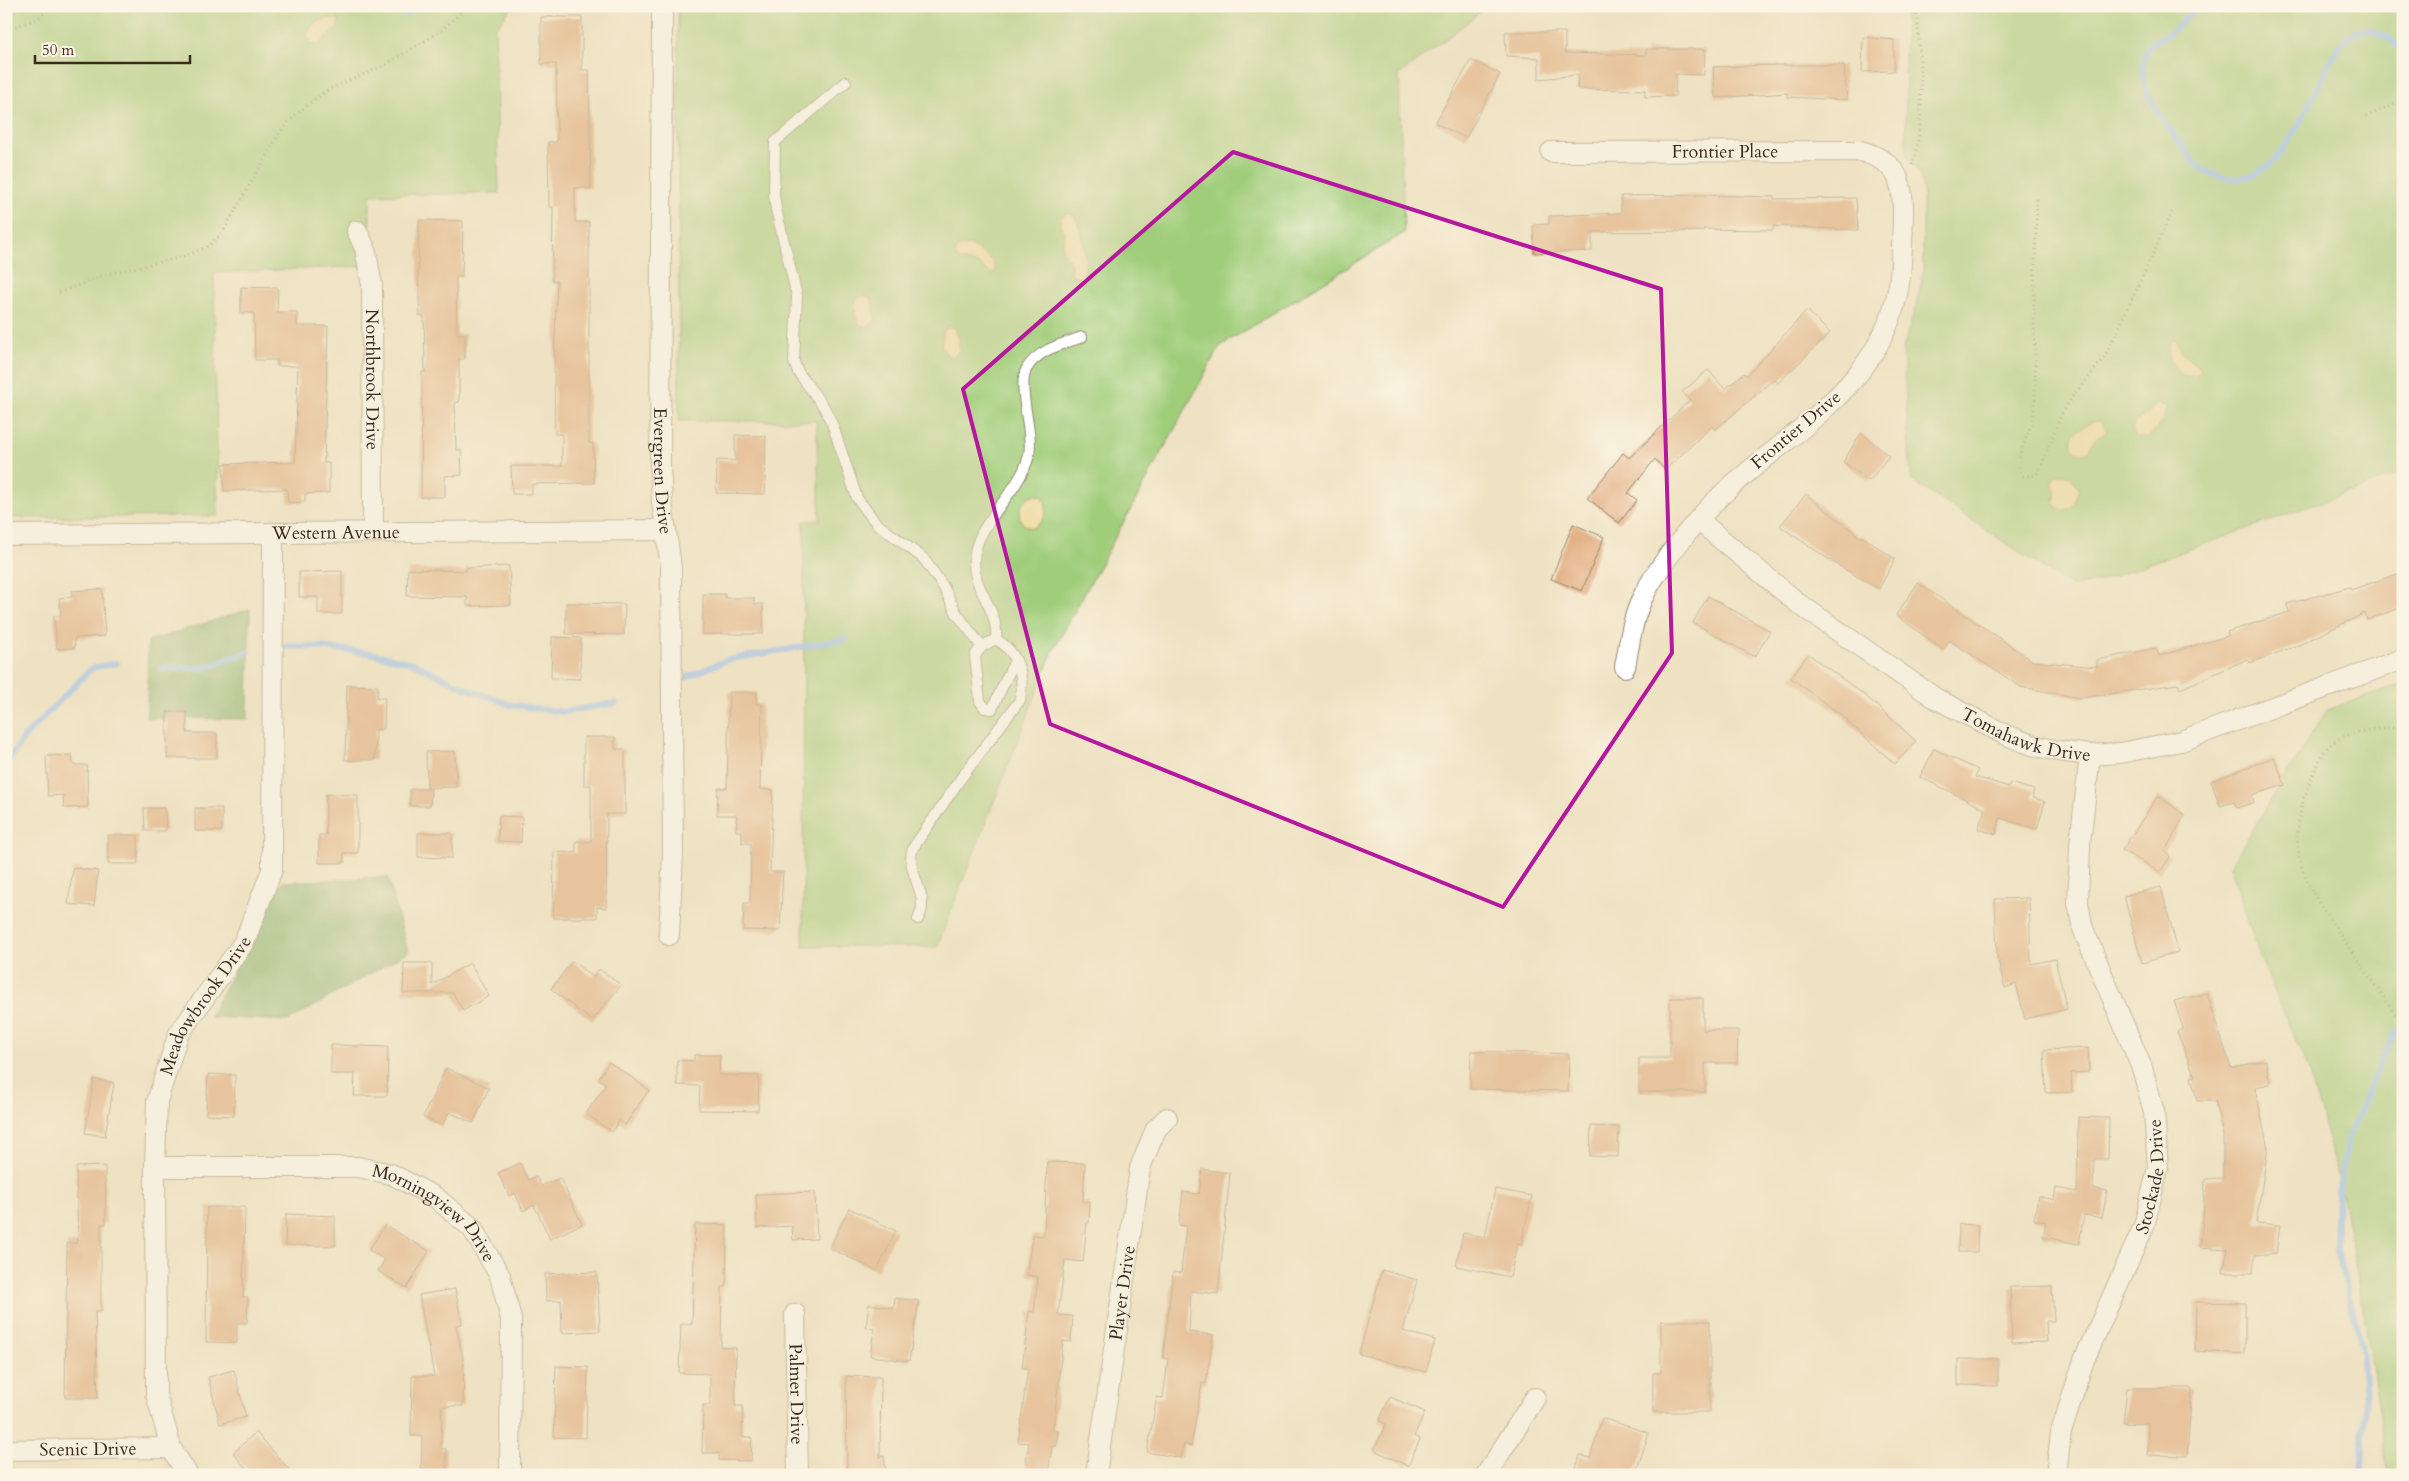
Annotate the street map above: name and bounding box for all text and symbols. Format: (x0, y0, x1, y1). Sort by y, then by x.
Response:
scale bar (35, 32, 190, 64)
text: 50 m (42, 40, 74, 60)
street label: Frontier Place (1672, 139, 1778, 164)
street label: Northbrook Drive (360, 309, 385, 450)
street label: Frontier Drive (1746, 385, 1846, 475)
street label: Evergreen Drive (647, 408, 679, 536)
street label: Western Avenue (271, 520, 400, 545)
street label: Tomahawk Drive (1957, 701, 2092, 767)
street label: Meadowbrook Drive (154, 933, 257, 1078)
street label: Stockade Drive (2129, 1118, 2170, 1238)
street label: Morningview Drive (370, 1158, 502, 1267)
street label: Player Drive (1103, 1244, 1141, 1342)
street label: Palmer Drive (783, 1343, 810, 1445)
street label: Scenic Drive (39, 1436, 137, 1462)

